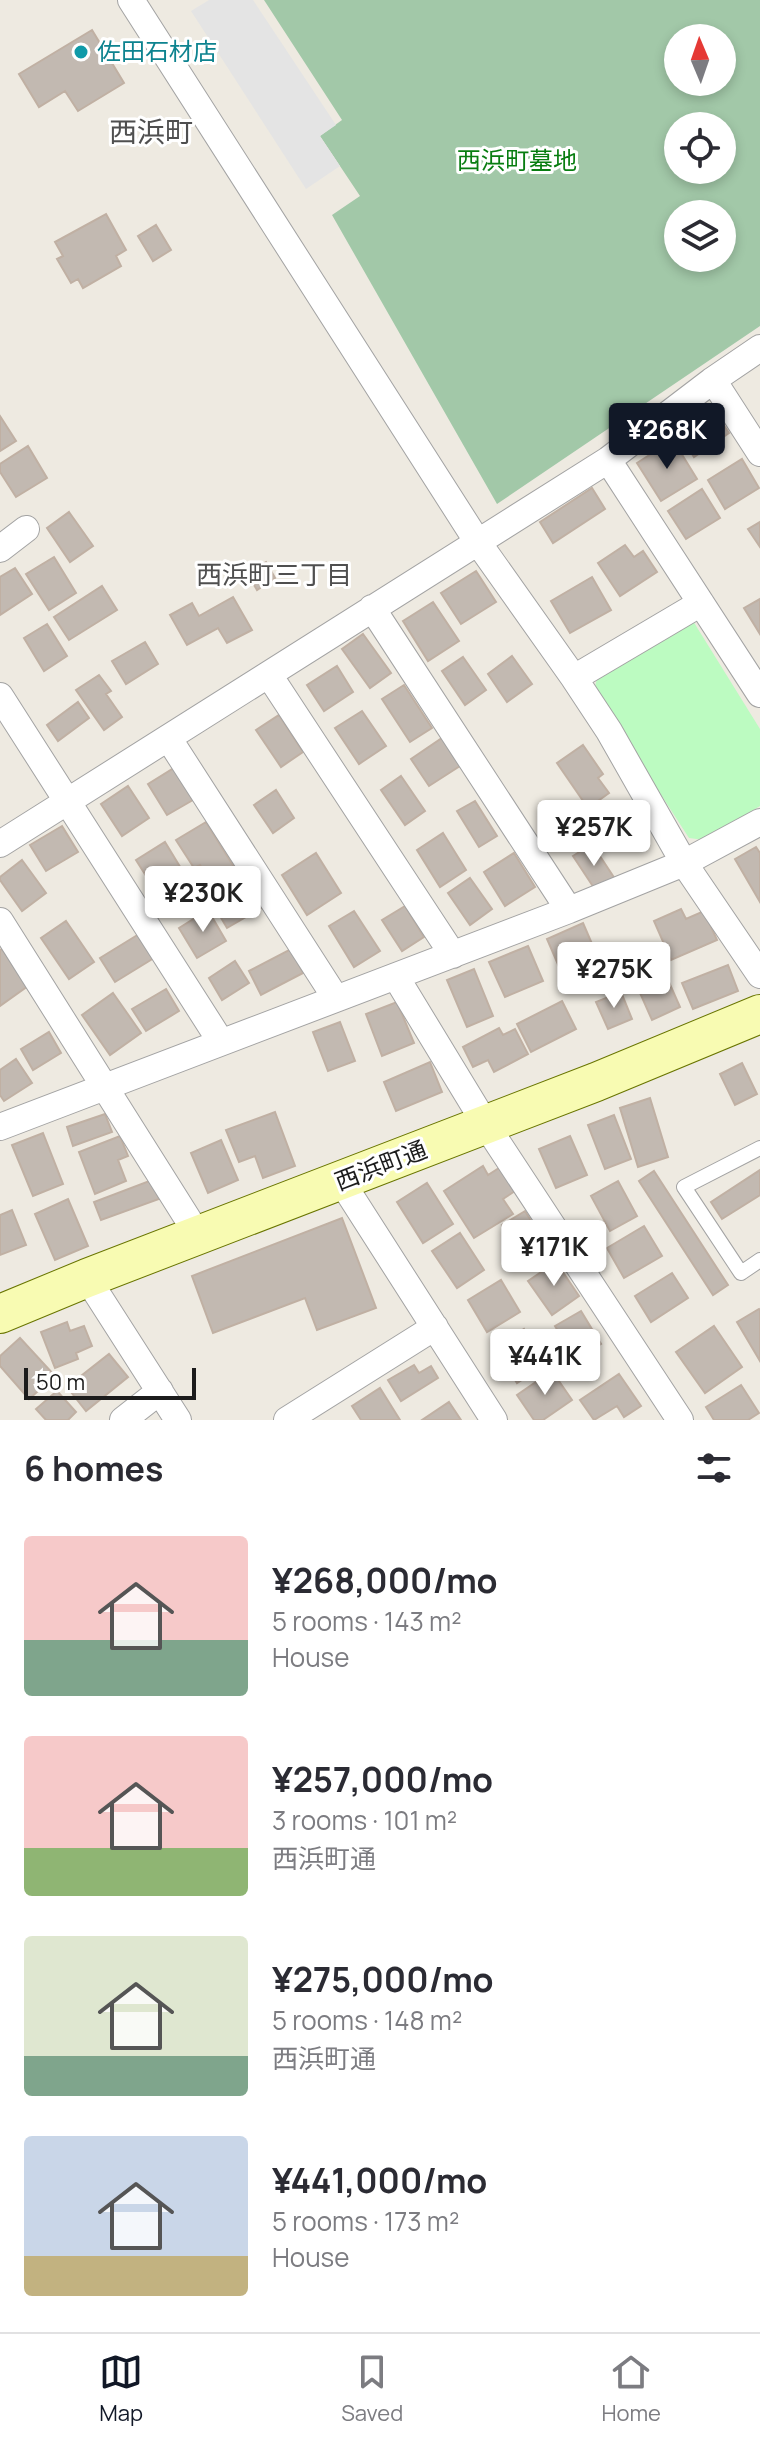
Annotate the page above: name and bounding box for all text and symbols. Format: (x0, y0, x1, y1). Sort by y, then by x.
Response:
north arrow (664, 24, 736, 96)
map controls (664, 24, 736, 272)
place label: 佐田石材店 (97, 34, 217, 67)
marker: 佐田石材店 (72, 43, 90, 61)
district label: 西浜町 (109, 112, 193, 150)
button: locate (664, 112, 736, 184)
park label: 西浜町墓地 (457, 143, 577, 176)
button: layers (664, 200, 736, 272)
pin: ¥268K (611, 403, 723, 471)
text: ¥268K (627, 411, 707, 447)
district label: 西浜町三丁目 (196, 556, 352, 592)
pin: ¥257K (538, 800, 650, 868)
text: ¥257K (555, 808, 633, 844)
pin: ¥230K (147, 866, 259, 934)
text: ¥230K (163, 874, 243, 910)
pin: ¥275K (558, 942, 670, 1010)
text: ¥275K (575, 950, 653, 986)
street label: 西浜町通 (330, 1132, 431, 1197)
pin: ¥171K (498, 1220, 610, 1288)
text: ¥171K (519, 1228, 589, 1264)
pin: ¥441K (489, 1329, 601, 1397)
text: ¥441K (508, 1337, 582, 1373)
scale bar (24, 1364, 196, 1400)
text: 50 m (36, 1367, 85, 1397)
text: 6 homes (24, 1445, 163, 1491)
icon: filters (692, 1446, 736, 1490)
text: ¥268,000/mo (272, 1557, 497, 1603)
icon: home (88, 1568, 184, 1664)
text: 5 rooms · 143 m² (272, 1603, 462, 1639)
text: House (272, 1639, 349, 1675)
text: ¥257,000/mo (272, 1756, 493, 1802)
icon: home (88, 1768, 184, 1864)
text: 3 rooms · 101 m² (272, 1802, 457, 1838)
text: 西浜町通 (272, 1840, 376, 1876)
text: ¥275,000/mo (272, 1956, 494, 2002)
icon: home (88, 1968, 184, 2064)
text: 5 rooms · 148 m² (272, 2002, 462, 2038)
text: 西浜町通 (272, 2040, 376, 2076)
text: ¥441,000/mo (272, 2157, 487, 2203)
icon: home (88, 2168, 184, 2264)
text: 5 rooms · 173 m² (272, 2203, 459, 2239)
text: House (272, 2239, 349, 2275)
tab: Map (99, 2350, 143, 2428)
tab: Saved (341, 2350, 403, 2428)
tab: Home (601, 2350, 661, 2428)

